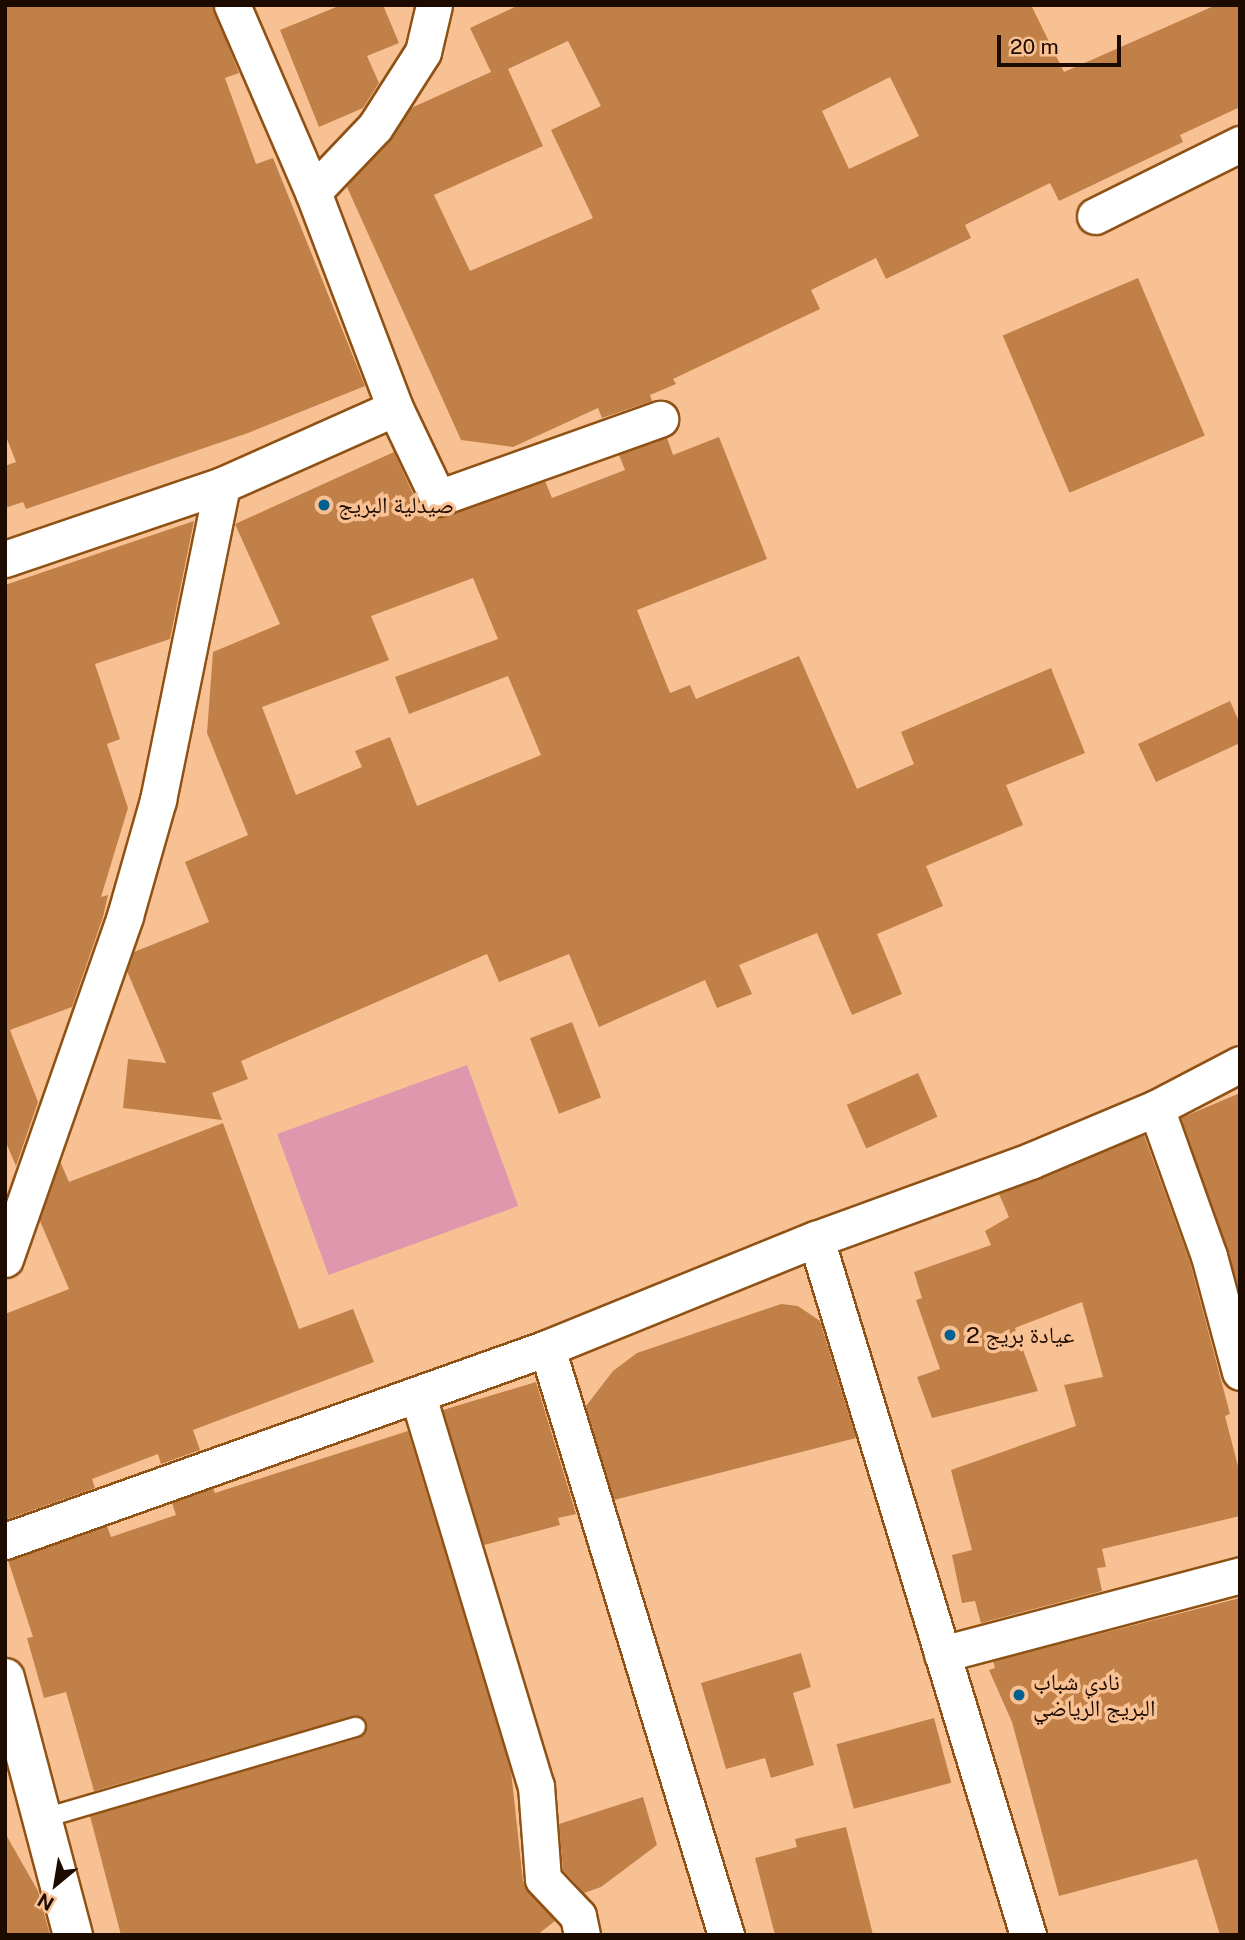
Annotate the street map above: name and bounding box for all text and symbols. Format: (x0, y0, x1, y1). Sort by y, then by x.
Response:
scale bar (1000, 21, 1124, 65)
text: 20 m (1010, 34, 1059, 59)
place label: صيدلية البريج (338, 491, 454, 519)
marker: صيدلية البريج (316, 497, 332, 513)
place label: عيادة بريج 2 (966, 1321, 1074, 1349)
marker: عيادة بريج 2 (940, 1325, 960, 1345)
place label: نادي شباب البريج الرياضي (1033, 1668, 1155, 1722)
marker: نادي شباب البريج الرياضي (1011, 1687, 1027, 1703)
north arrow (21, 1849, 91, 1919)
text: N (34, 1889, 57, 1915)

